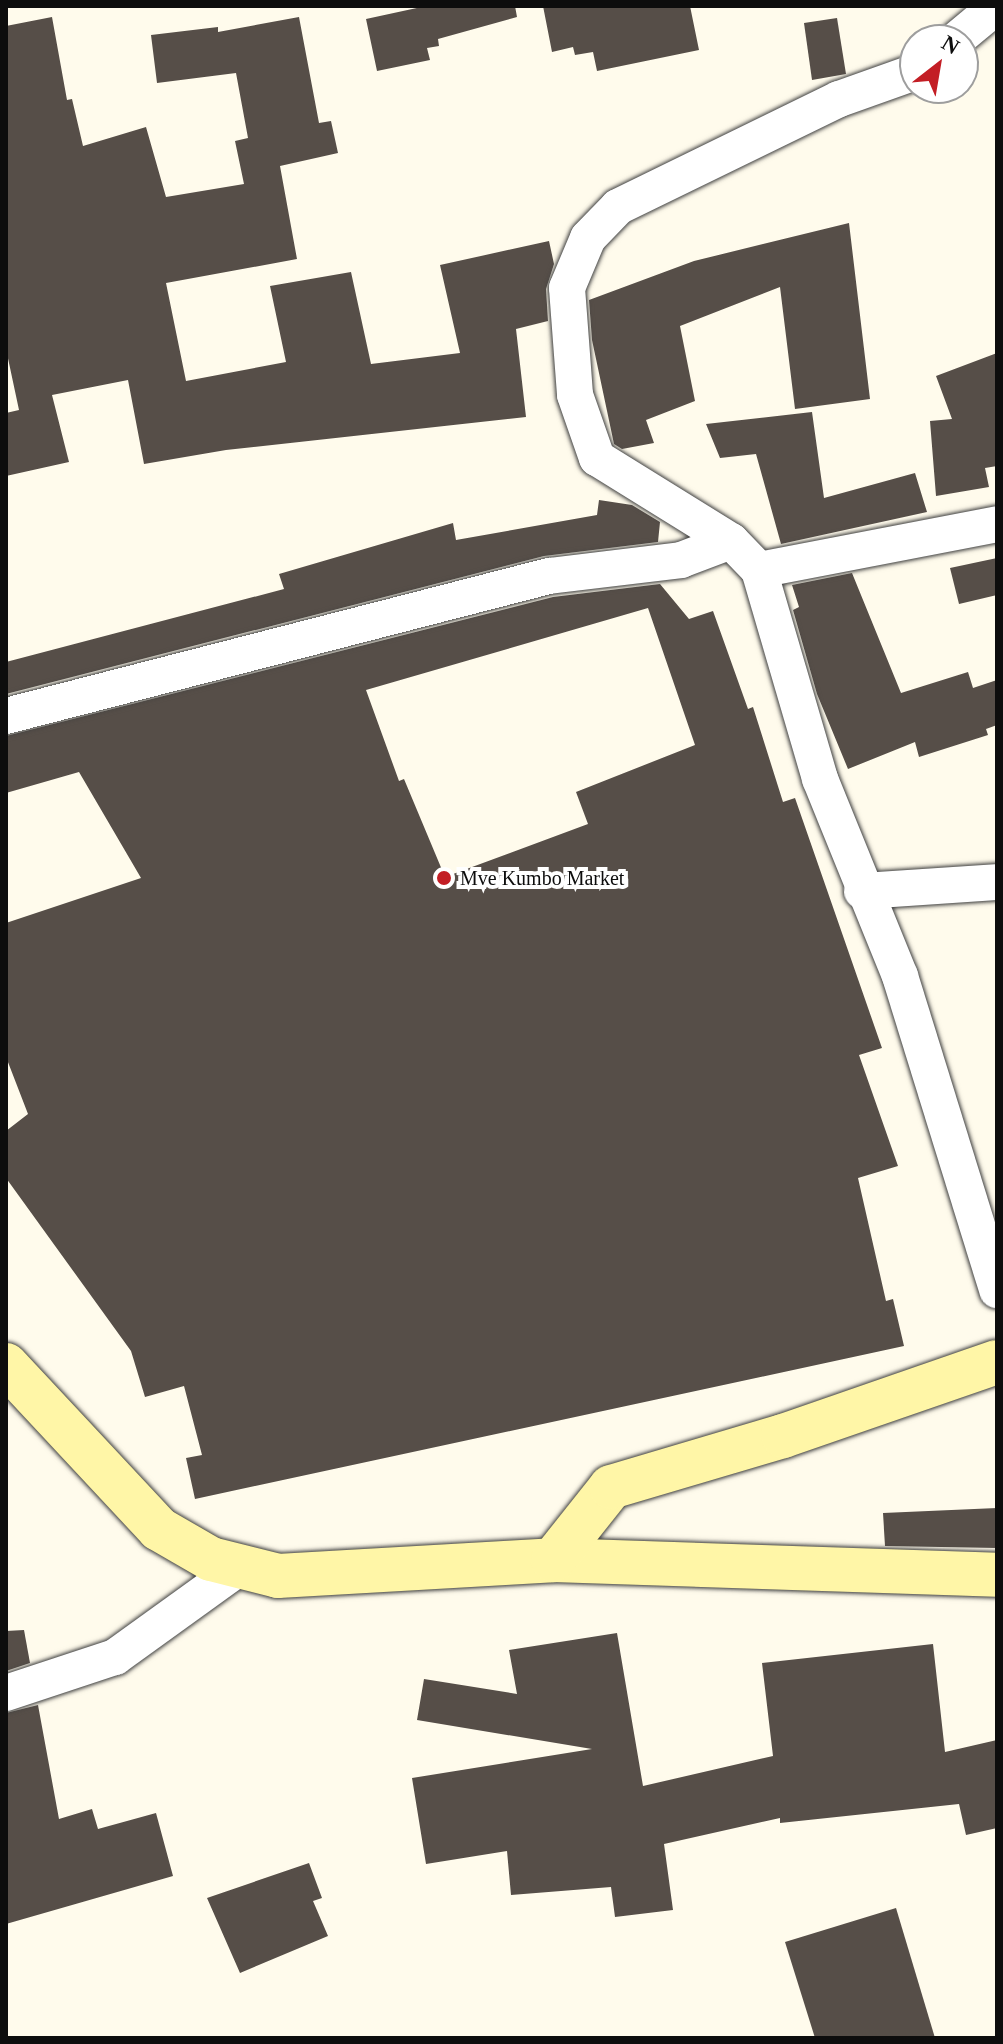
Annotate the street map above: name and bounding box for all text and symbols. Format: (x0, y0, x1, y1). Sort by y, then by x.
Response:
north arrow (899, 24, 979, 104)
text: N (937, 30, 964, 60)
place label: Mve Kumbo Market (460, 866, 624, 890)
marker: Mve Kumbo Market (435, 869, 453, 887)

